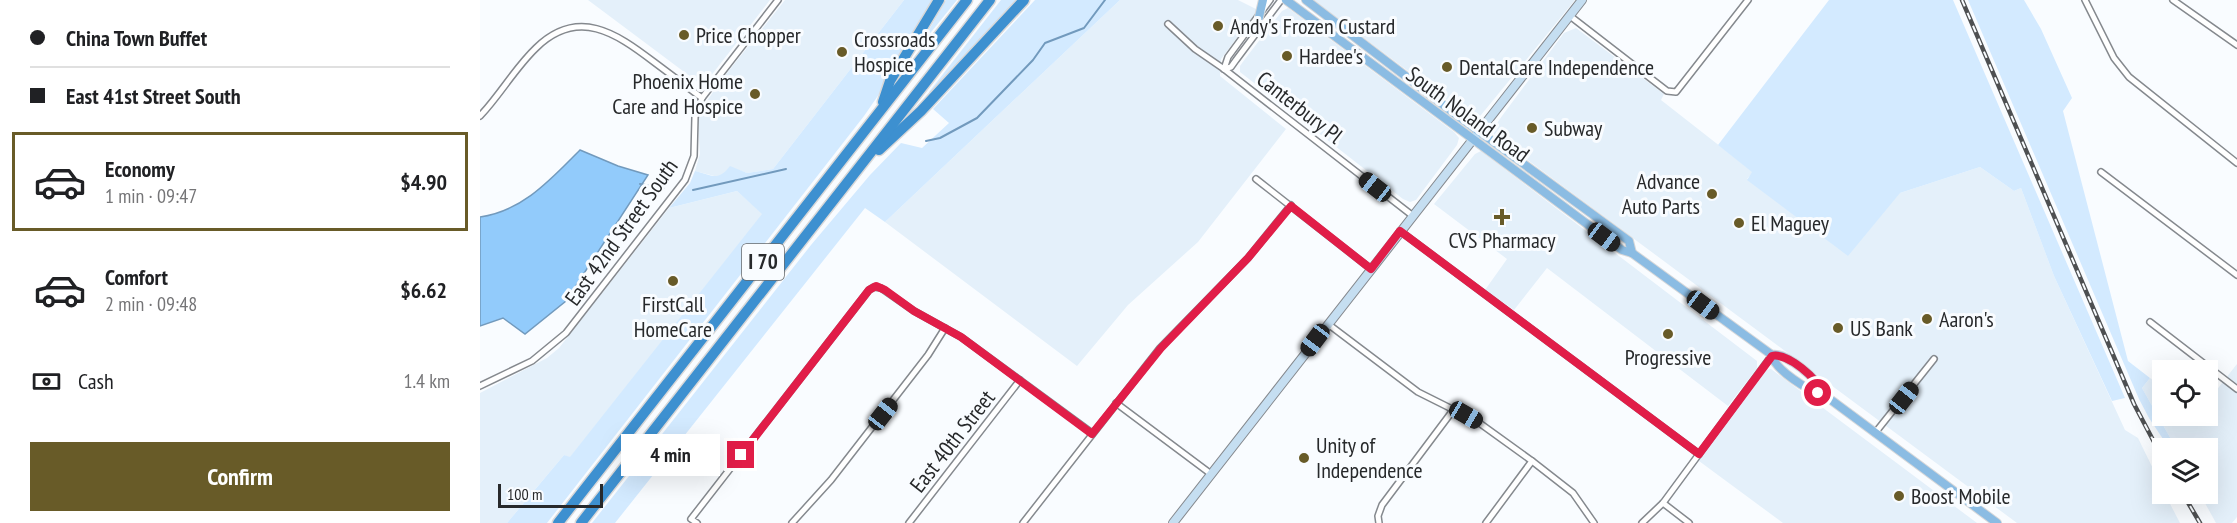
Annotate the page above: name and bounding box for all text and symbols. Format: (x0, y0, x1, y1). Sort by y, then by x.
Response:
place label: Andy's Frozen Custard (1230, 12, 1395, 40)
marker: Andy's Frozen Custard (1211, 19, 1225, 33)
place label: Price Chopper (696, 21, 801, 49)
text: China Town Buffet (66, 24, 207, 52)
place label: Crossroads Hospice (854, 25, 936, 78)
marker: Price Chopper (677, 28, 691, 42)
place label: Hardee's (1299, 42, 1363, 70)
marker: Crossroads Hospice (835, 45, 849, 59)
marker: Hardee's (1280, 49, 1294, 63)
place label: DentalCare Independence (1459, 53, 1654, 81)
street label: South Noland Road (1401, 60, 1535, 168)
marker: DentalCare Independence (1440, 60, 1454, 74)
street label: Canterbury Pl (1251, 65, 1349, 150)
place label: Phoenix Home Care and Hospice (612, 67, 743, 120)
text: East 41st Street South (66, 82, 241, 110)
marker: Phoenix Home Care and Hospice (748, 87, 762, 101)
place label: Subway (1544, 114, 1603, 142)
marker: Subway (1525, 121, 1539, 135)
street label: East 42nd Street South (558, 153, 684, 311)
icon: car (33, 155, 87, 209)
text: Economy (105, 155, 175, 183)
place label: Advance Auto Parts (1622, 167, 1700, 220)
text: $4.90 (400, 168, 447, 196)
car (1355, 169, 1395, 205)
text: 1 min · 09:47 (105, 183, 197, 209)
marker: Advance Auto Parts (1705, 187, 1719, 201)
place label: El Maguey (1751, 209, 1830, 237)
marker: CVS Pharmacy (1495, 210, 1509, 224)
marker: El Maguey (1732, 216, 1746, 230)
car (1584, 219, 1624, 255)
place label: CVS Pharmacy (1448, 226, 1556, 254)
road number: I 70 (742, 244, 784, 280)
icon: car (33, 263, 87, 317)
text: Comfort (105, 263, 168, 291)
marker: FirstCall HomeCare (666, 274, 680, 288)
text: $6.62 (400, 276, 447, 304)
car (1683, 287, 1723, 323)
place label: FirstCall HomeCare (634, 290, 712, 343)
text: 2 min · 09:48 (105, 291, 197, 317)
place label: Aaron's (1939, 305, 1994, 333)
marker: Aaron's (1920, 312, 1934, 326)
place label: US Bank (1850, 314, 1913, 342)
car (1297, 320, 1333, 360)
marker: US Bank (1831, 321, 1845, 335)
marker: Progressive (1661, 327, 1675, 341)
place label: Progressive (1625, 343, 1711, 371)
map controls (2152, 360, 2218, 504)
button: locate (2152, 360, 2218, 426)
icon: cash (30, 365, 63, 398)
text: Cash (78, 367, 114, 395)
text: 1.4 km (403, 368, 450, 394)
car (1886, 378, 1922, 418)
route start (1804, 379, 1831, 406)
street label: East 40th Street (903, 384, 1001, 498)
car (865, 394, 901, 434)
car (1446, 398, 1486, 432)
place label: Unity of Independence (1316, 431, 1423, 484)
callout: 4 min (621, 434, 720, 476)
button: layers (2152, 438, 2218, 504)
route end (727, 441, 754, 468)
button: Confirm (30, 442, 450, 511)
text: 4 min (650, 442, 691, 468)
marker: Unity of Independence (1297, 451, 1311, 465)
scale bar (498, 481, 603, 508)
place label: Boost Mobile (1911, 482, 2011, 510)
text: 100 m (507, 484, 542, 504)
marker: Boost Mobile (1892, 489, 1906, 503)

